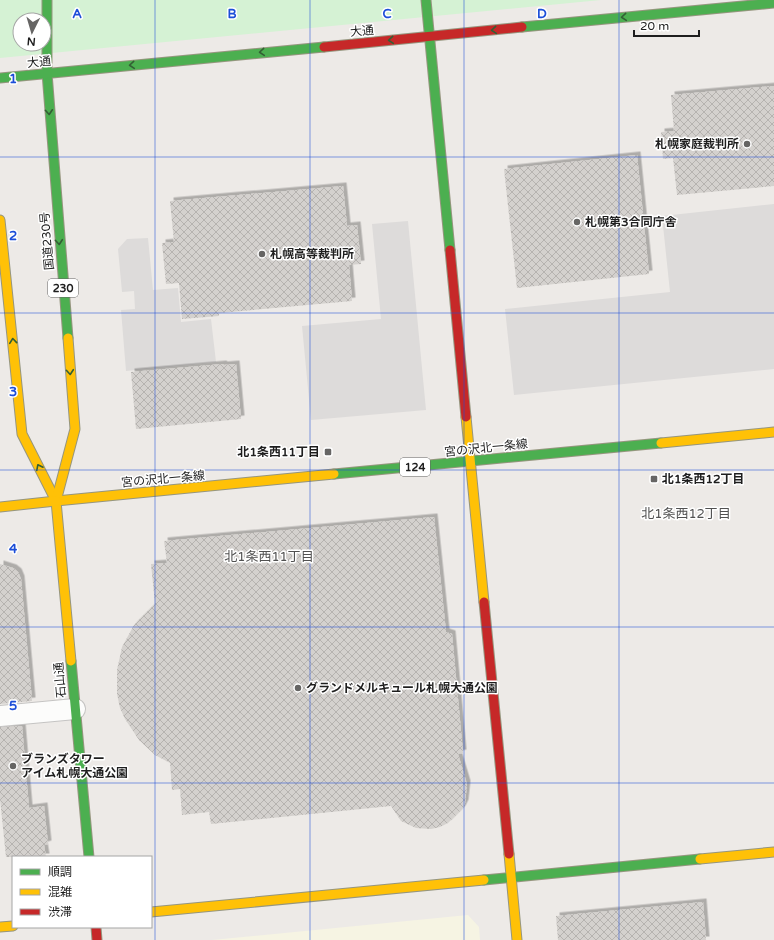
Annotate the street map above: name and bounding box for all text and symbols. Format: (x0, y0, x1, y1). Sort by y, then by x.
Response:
text: A (72, 6, 82, 22)
text: B (227, 6, 237, 22)
text: C (382, 6, 392, 22)
text: D (537, 6, 547, 22)
north arrow (12, 12, 52, 52)
scale bar (634, 12, 699, 38)
one-way arrow (621, 13, 627, 22)
text: 20 m (640, 19, 669, 33)
street label: 大通 (349, 23, 375, 39)
one-way arrow (491, 25, 497, 34)
text: N (26, 35, 36, 48)
one-way arrow (388, 35, 394, 44)
one-way arrow (259, 48, 265, 57)
street label: 大通 (26, 54, 52, 70)
one-way arrow (129, 60, 135, 69)
text: 1 (9, 71, 17, 87)
one-way arrow (45, 109, 54, 115)
place label: 札幌家庭裁判所 (655, 137, 739, 151)
marker: 札幌家庭裁判所 (742, 139, 752, 149)
street label: 国道230号 (37, 211, 57, 271)
place label: 札幌第3合同庁舎 (585, 215, 677, 229)
marker: 札幌第3合同庁舎 (572, 217, 582, 227)
text: 2 (9, 228, 17, 244)
one-way arrow (55, 239, 64, 245)
place label: 札幌高等裁判所 (270, 247, 354, 261)
marker: 札幌高等裁判所 (257, 249, 267, 259)
road number: 230 (48, 279, 78, 297)
one-way arrow (8, 338, 17, 344)
one-way arrow (66, 369, 75, 375)
text: 3 (9, 384, 17, 400)
street label: 宮の沢北一条線 (443, 437, 529, 459)
place label: 北1条西11丁目 (237, 445, 320, 459)
marker: 北1条西11丁目 (323, 447, 333, 457)
road number: 124 (400, 458, 430, 476)
one-way arrow (36, 463, 43, 471)
street label: 宮の沢北一条線 (121, 468, 205, 490)
place label: 北1条西12丁目 (662, 472, 745, 486)
marker: 北1条西12丁目 (649, 474, 659, 484)
district label: 北1条西12丁目 (641, 506, 731, 522)
text: 4 (9, 541, 18, 557)
district label: 北1条西11丁目 (224, 549, 314, 565)
street label: 石山通 (51, 661, 69, 699)
place label: グランドメルキュール札幌大通公園 (306, 681, 498, 695)
marker: グランドメルキュール札幌大通公園 (293, 683, 303, 693)
text: 5 (9, 698, 17, 714)
place label: ブランズタワー アイム札幌大通公園 (21, 752, 128, 780)
marker: ブランズタワー アイム札幌大通公園 (8, 761, 18, 771)
legend (12, 856, 152, 928)
text: 順調 (48, 865, 72, 879)
text: 混雑 (48, 885, 72, 899)
text: 渋滞 (48, 905, 72, 919)

